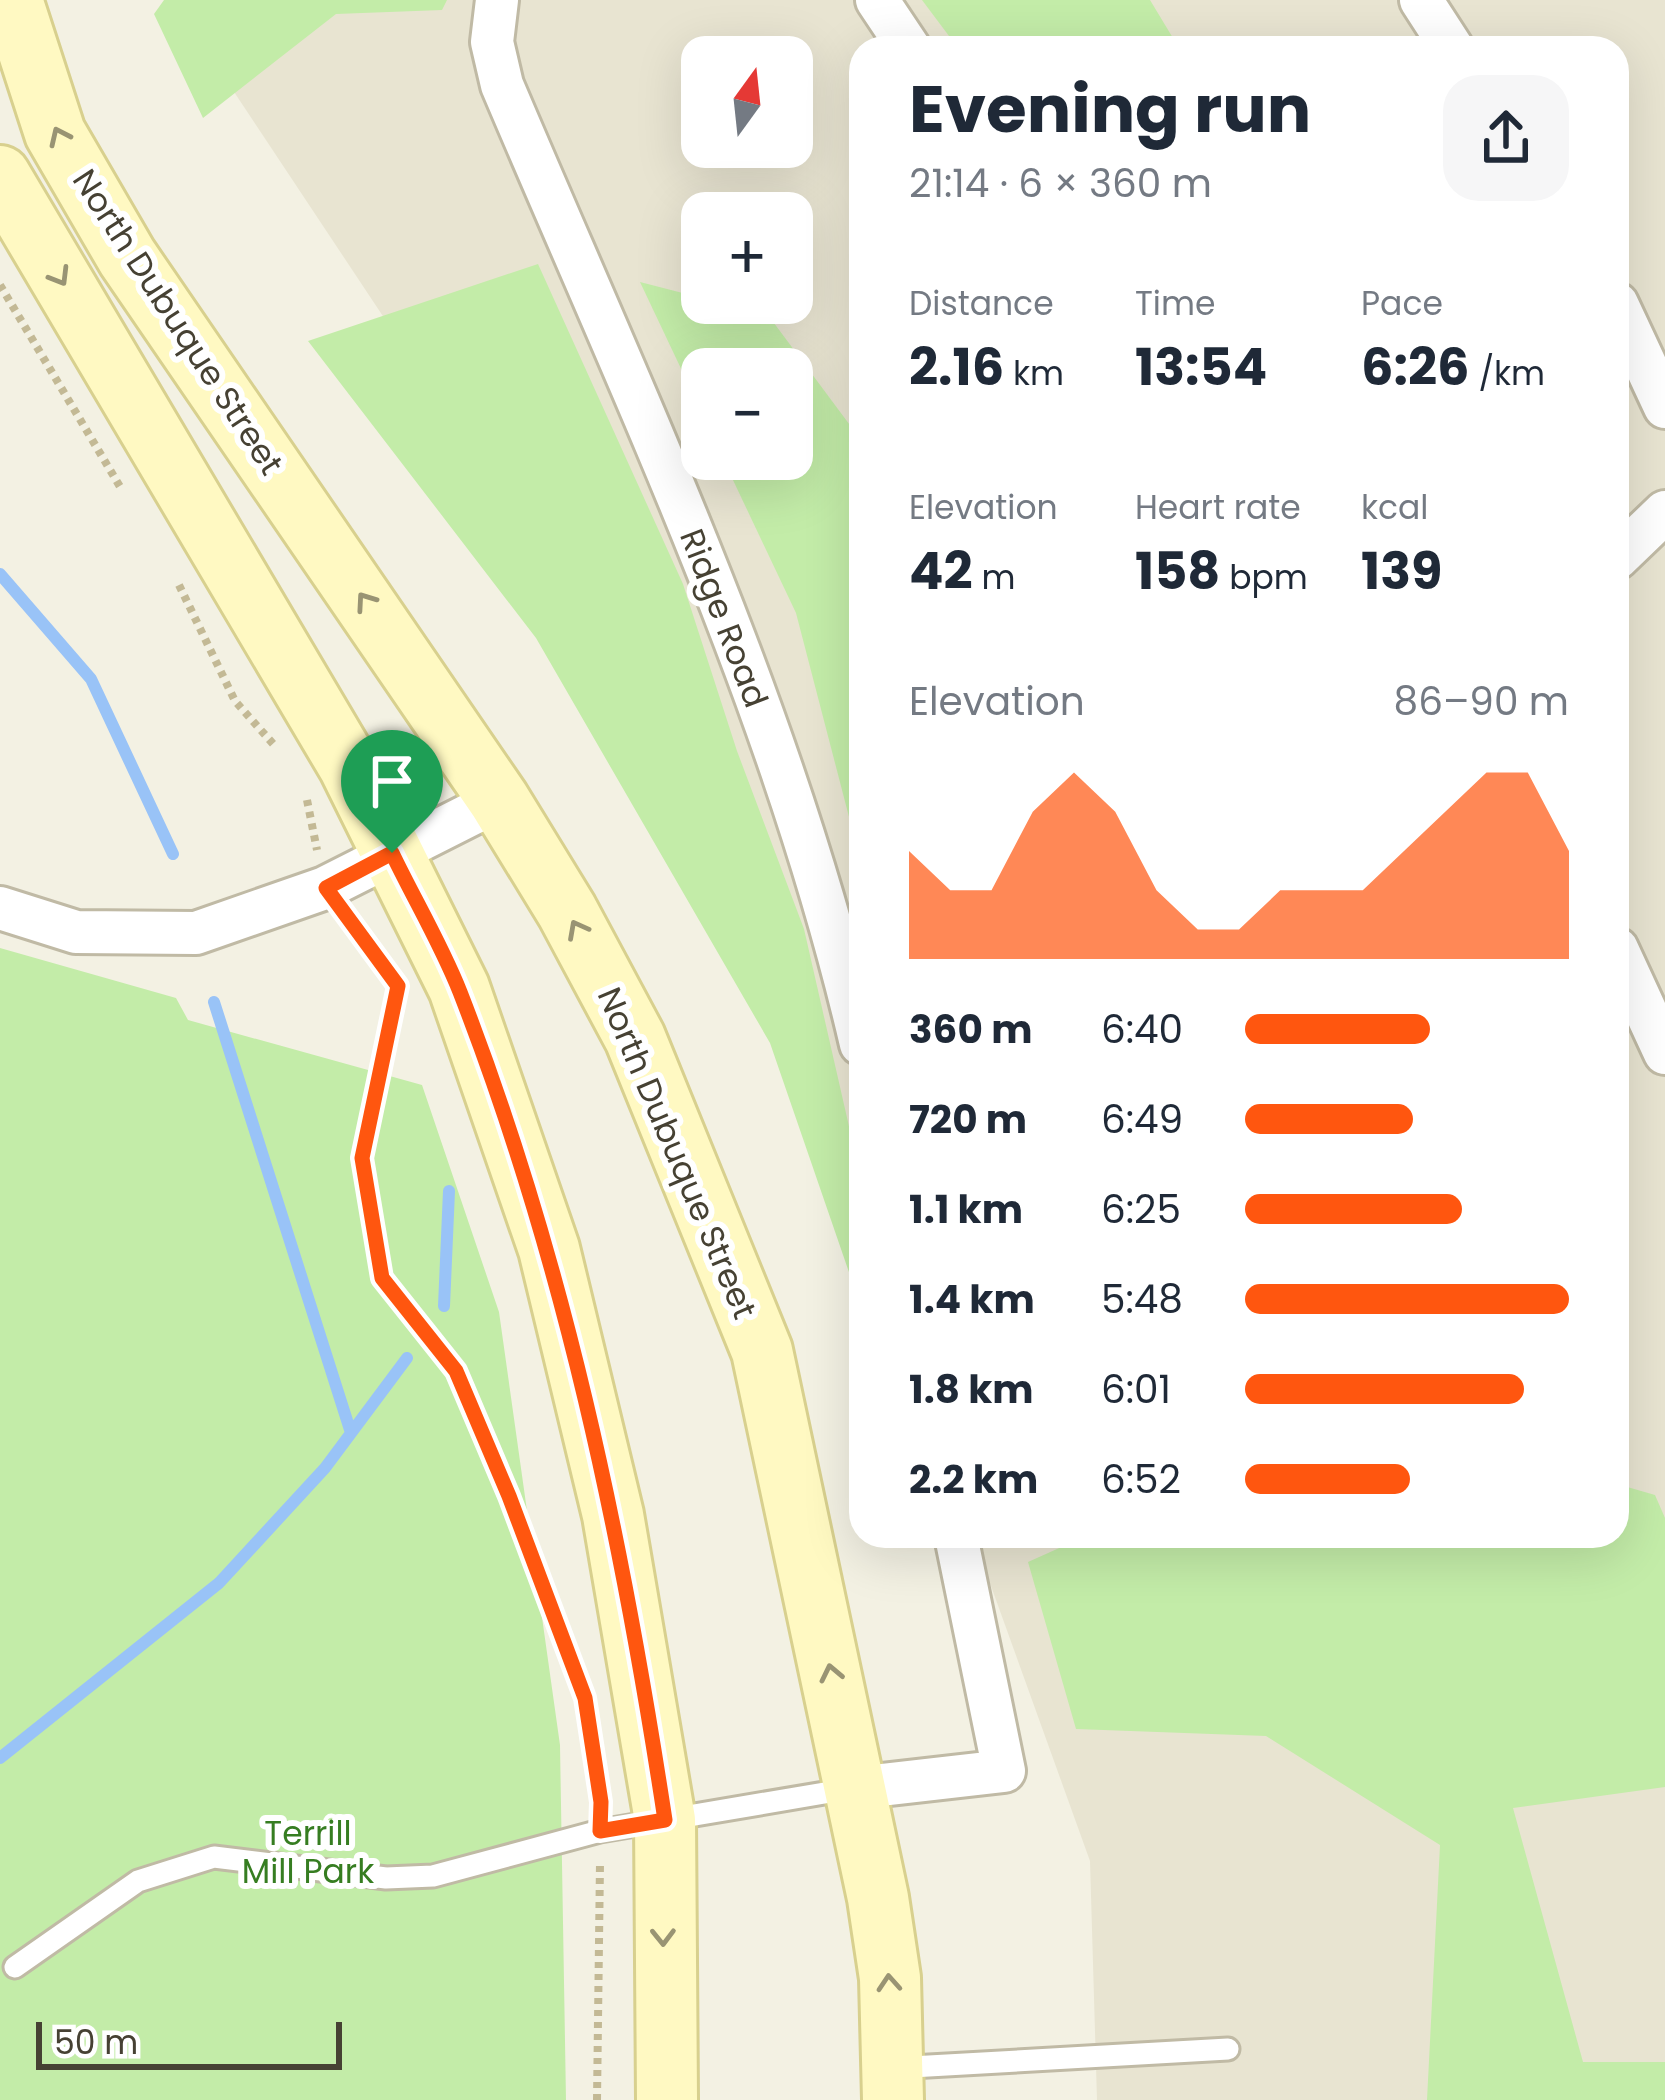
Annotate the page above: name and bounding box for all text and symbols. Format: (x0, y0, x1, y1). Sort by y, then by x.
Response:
north arrow (681, 36, 813, 168)
map controls (681, 36, 813, 480)
text: Evening run (909, 63, 1311, 155)
button: share (1443, 75, 1569, 201)
one-way arrow (50, 126, 73, 148)
text: 21:14 · 6 × 360 m (909, 156, 1212, 211)
street label: North Dubuque Street (61, 160, 295, 484)
button: + (681, 192, 813, 324)
one-way arrow (45, 264, 68, 286)
text: Distance (909, 280, 1054, 327)
text: Time (1135, 280, 1215, 327)
text: Pace (1361, 280, 1443, 327)
text: 2.16 (909, 331, 1004, 403)
text: 13:54 (1135, 331, 1267, 403)
text: 6:26 (1361, 331, 1470, 403)
button: − (681, 348, 813, 480)
text: km (1004, 350, 1064, 397)
text: /km (1470, 350, 1545, 397)
text: Elevation (909, 484, 1058, 531)
text: Heart rate (1135, 484, 1301, 531)
text: kcal (1361, 484, 1428, 531)
street label: Ridge Road (668, 522, 780, 714)
text: 42 (909, 535, 973, 607)
text: 158 (1135, 535, 1220, 607)
text: 139 (1361, 535, 1442, 607)
text: m (973, 554, 1015, 601)
text: bpm (1220, 554, 1308, 601)
one-way arrow (357, 592, 379, 614)
text: Elevation (909, 674, 1085, 729)
text: 86–90 m (1394, 674, 1569, 729)
pin (341, 730, 443, 853)
icon: arrive (359, 748, 425, 814)
one-way arrow (568, 920, 591, 941)
street label: North Dubuque Street (586, 980, 768, 1326)
text: 360 m (909, 1002, 1032, 1057)
text: 6:40 (1101, 1002, 1183, 1057)
text: 720 m (909, 1092, 1027, 1147)
text: 6:49 (1101, 1092, 1183, 1147)
text: 1.1 km (909, 1182, 1023, 1237)
text: 6:25 (1101, 1182, 1181, 1237)
text: 1.4 km (909, 1272, 1035, 1327)
text: 5:48 (1101, 1272, 1183, 1327)
text: 1.8 km (909, 1362, 1034, 1417)
text: 6:01 (1101, 1362, 1171, 1417)
text: 2.2 km (909, 1452, 1038, 1507)
text: 6:52 (1101, 1452, 1181, 1507)
one-way arrow (819, 1664, 844, 1684)
park label: Terrill Mill Park (242, 1810, 374, 1895)
one-way arrow (650, 1928, 676, 1947)
one-way arrow (877, 1973, 903, 1992)
scale bar (36, 2016, 342, 2069)
text: 50 m (54, 2019, 138, 2066)

